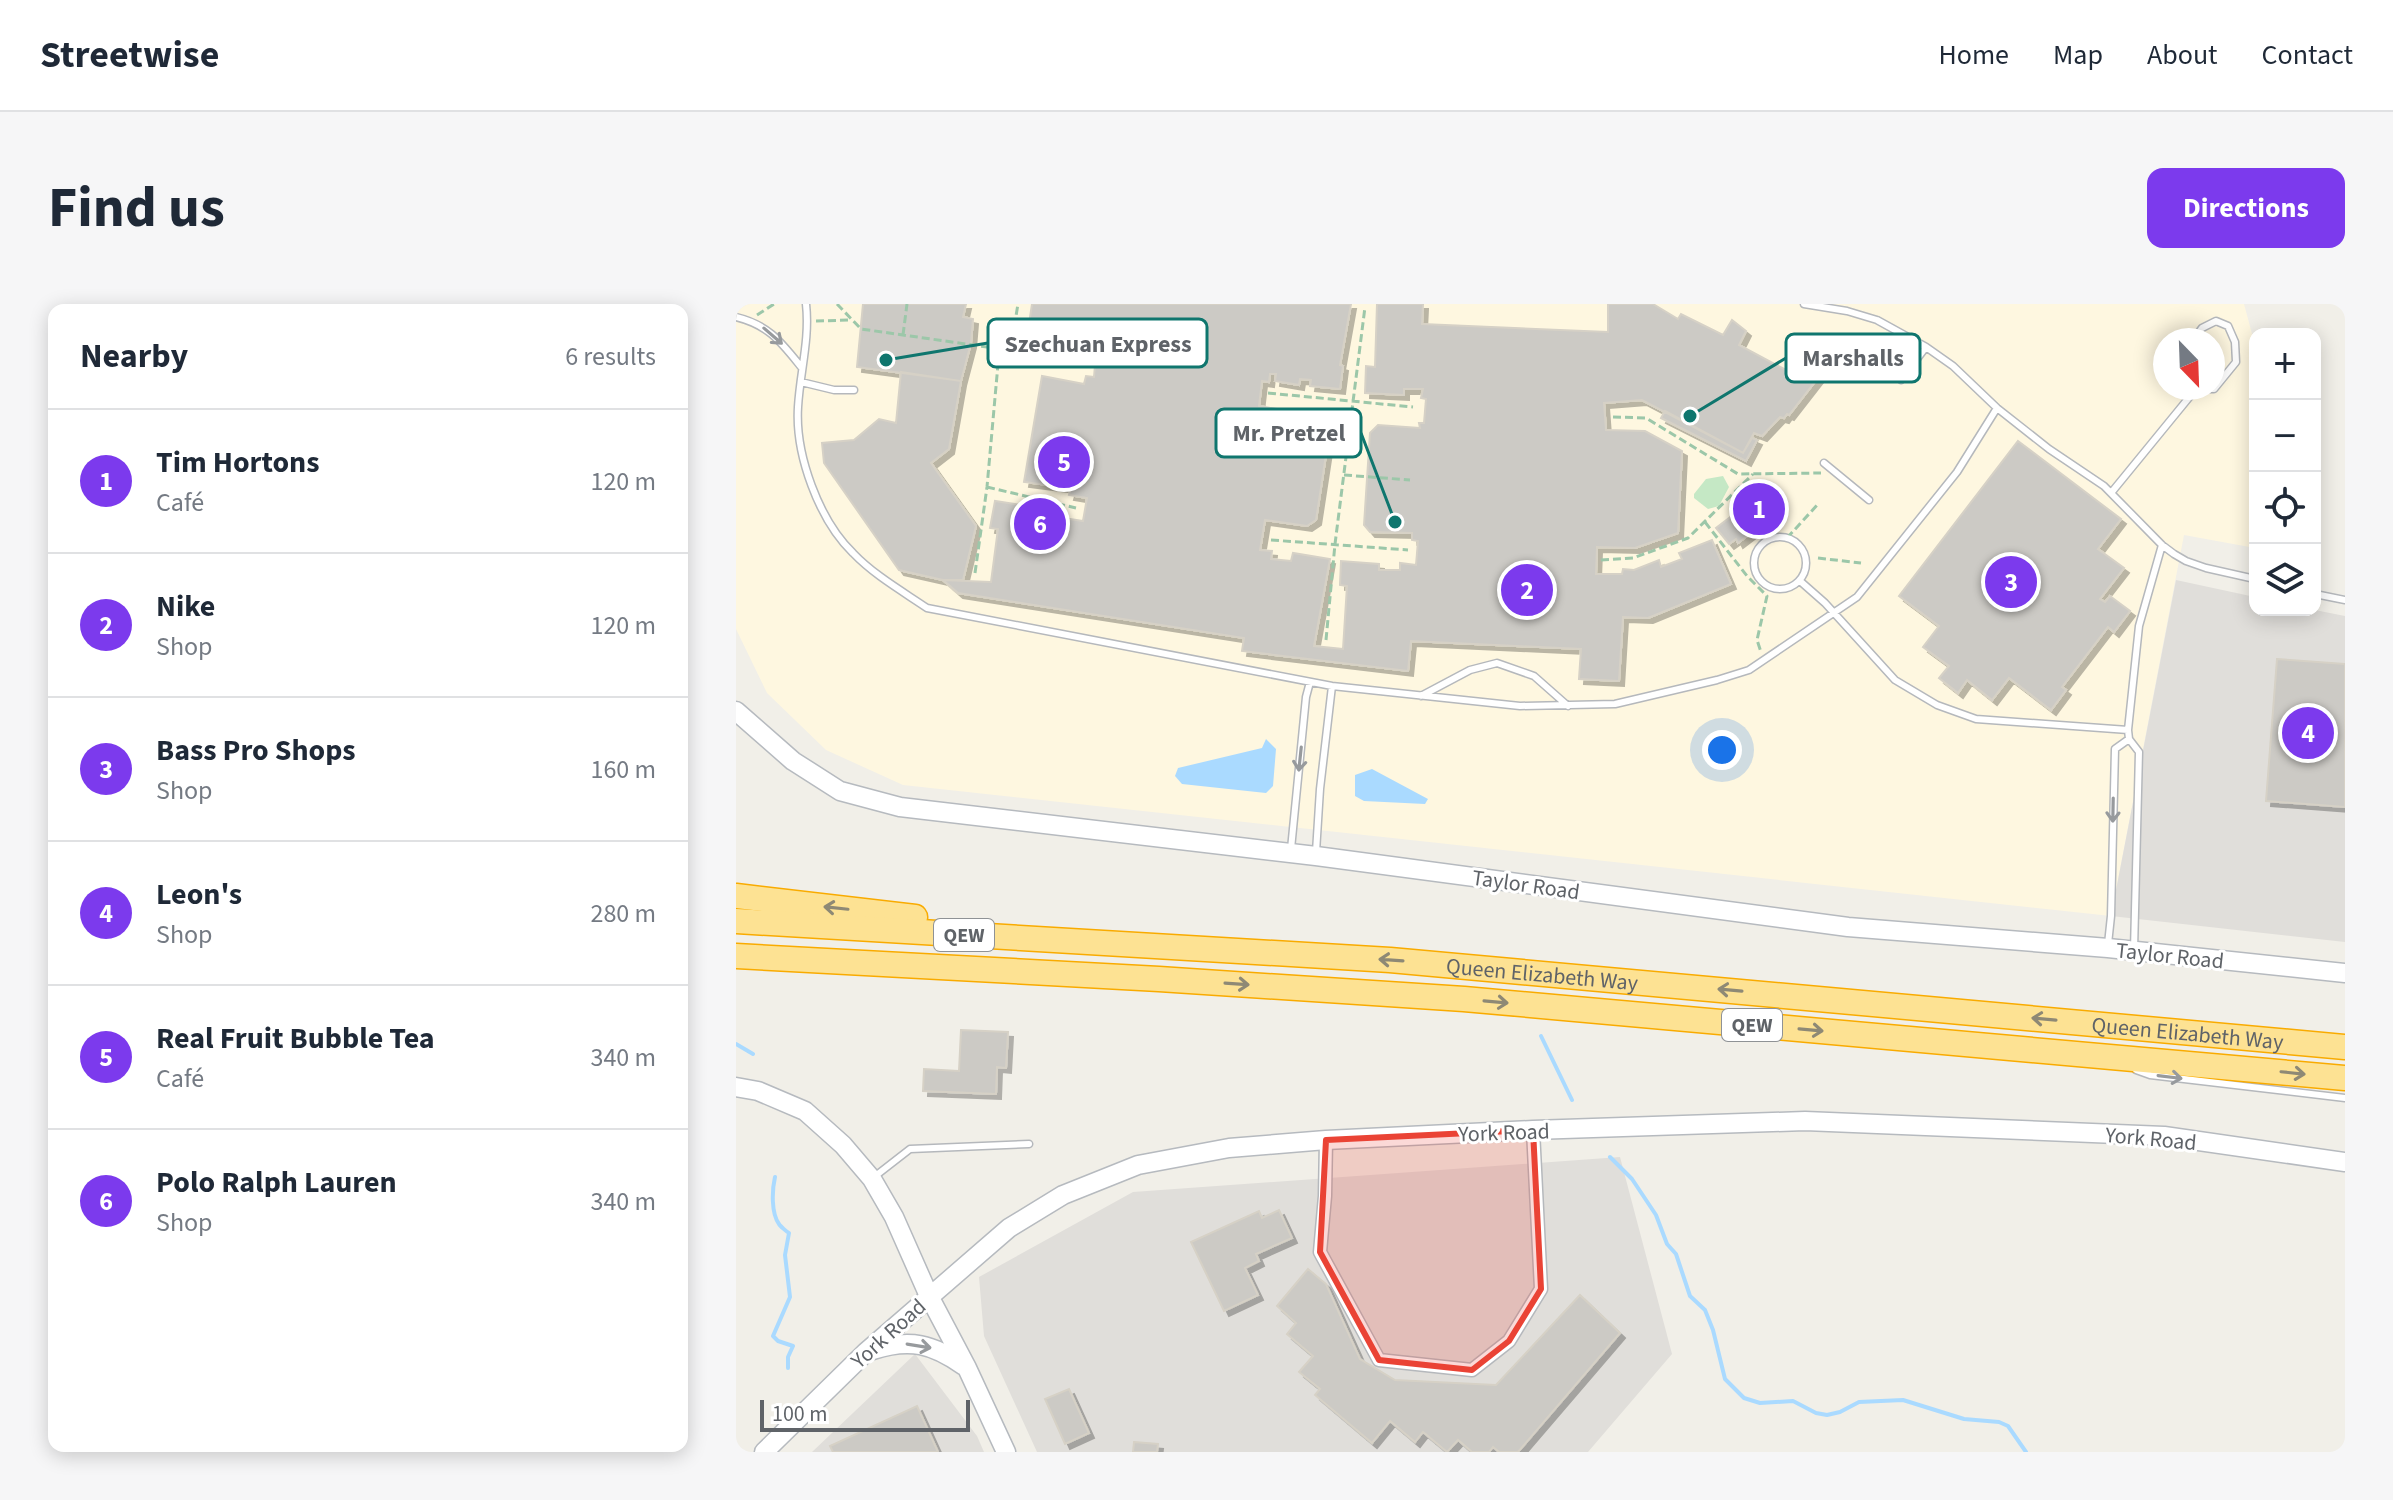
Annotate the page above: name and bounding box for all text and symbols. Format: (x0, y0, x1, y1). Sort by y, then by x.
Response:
text: Streetwise (40, 28, 219, 82)
text: Home (1938, 35, 2009, 75)
text: Map (2053, 35, 2103, 75)
text: About (2147, 35, 2218, 75)
text: Contact (2262, 35, 2353, 75)
button: Directions (2147, 168, 2345, 248)
text: Find us (48, 169, 225, 248)
callout: Szechuan Express (988, 319, 1207, 367)
one-way arrow (763, 327, 783, 345)
text: Szechuan Express (1004, 327, 1192, 362)
north arrow (2153, 328, 2225, 400)
map controls (2249, 328, 2321, 616)
button: + (2249, 328, 2321, 400)
text: Nearby (80, 332, 188, 381)
callout: Marshalls (1786, 334, 1920, 382)
text: 6 results (565, 338, 656, 375)
text: Marshalls (1802, 341, 1904, 376)
button: − (2249, 400, 2321, 472)
callout: Mr. Pretzel (1216, 409, 1361, 457)
text: Mr. Pretzel (1233, 416, 1346, 451)
pin: 5 (1038, 432, 1090, 492)
text: Tim Hortons (156, 441, 320, 484)
text: 1 (99, 463, 113, 500)
text: 120 m (590, 463, 656, 500)
button: locate (2249, 472, 2321, 544)
pin: 1 (1733, 479, 1785, 539)
text: Café (156, 484, 204, 521)
pin: 6 (1014, 494, 1066, 554)
button: layers (2249, 544, 2321, 616)
pin: 3 (1985, 552, 2037, 612)
pin: 2 (1501, 560, 1553, 620)
text: Nike (156, 585, 215, 628)
text: 2 (99, 607, 113, 644)
text: 120 m (590, 607, 656, 644)
text: Shop (156, 628, 213, 665)
pin: 4 (2282, 703, 2334, 763)
text: Bass Pro Shops (156, 729, 356, 772)
your location (1702, 730, 1742, 770)
one-way arrow (1292, 745, 1307, 772)
text: 3 (99, 751, 113, 788)
text: 160 m (590, 751, 656, 788)
text: Shop (156, 772, 213, 809)
one-way arrow (2106, 796, 2121, 823)
street label: Taylor Road (1470, 862, 1582, 908)
text: Leon's (156, 873, 242, 916)
text: 4 (99, 895, 113, 932)
text: 280 m (590, 895, 656, 932)
one-way arrow (823, 900, 850, 915)
text: Shop (156, 916, 213, 953)
road number: QEW (934, 919, 994, 951)
street label: Taylor Road (2114, 934, 2225, 978)
street label: Queen Elizabeth Way (1445, 950, 1640, 1000)
one-way arrow (1378, 952, 1405, 967)
one-way arrow (1223, 977, 1250, 992)
one-way arrow (1717, 983, 1744, 998)
one-way arrow (1483, 995, 1509, 1010)
road number: QEW (1722, 1009, 1782, 1041)
street label: Queen Elizabeth Way (2090, 1009, 2285, 1058)
one-way arrow (2031, 1011, 2058, 1026)
text: Real Fruit Bubble Tea (156, 1017, 435, 1060)
one-way arrow (1797, 1023, 1824, 1038)
text: 5 (99, 1039, 113, 1076)
text: 340 m (590, 1039, 656, 1076)
text: Café (156, 1060, 204, 1097)
one-way arrow (2279, 1066, 2306, 1081)
one-way arrow (2157, 1070, 2182, 1085)
street label: York Road (1457, 1115, 1550, 1151)
street label: York Road (2103, 1119, 2198, 1159)
text: Polo Ralph Lauren (156, 1161, 397, 1204)
text: 6 (99, 1183, 113, 1220)
text: 340 m (590, 1183, 656, 1220)
text: Shop (156, 1204, 213, 1241)
street label: York Road (843, 1291, 933, 1377)
one-way arrow (905, 1339, 931, 1354)
scale bar (760, 1396, 970, 1432)
text: 100 m (772, 1398, 827, 1430)

